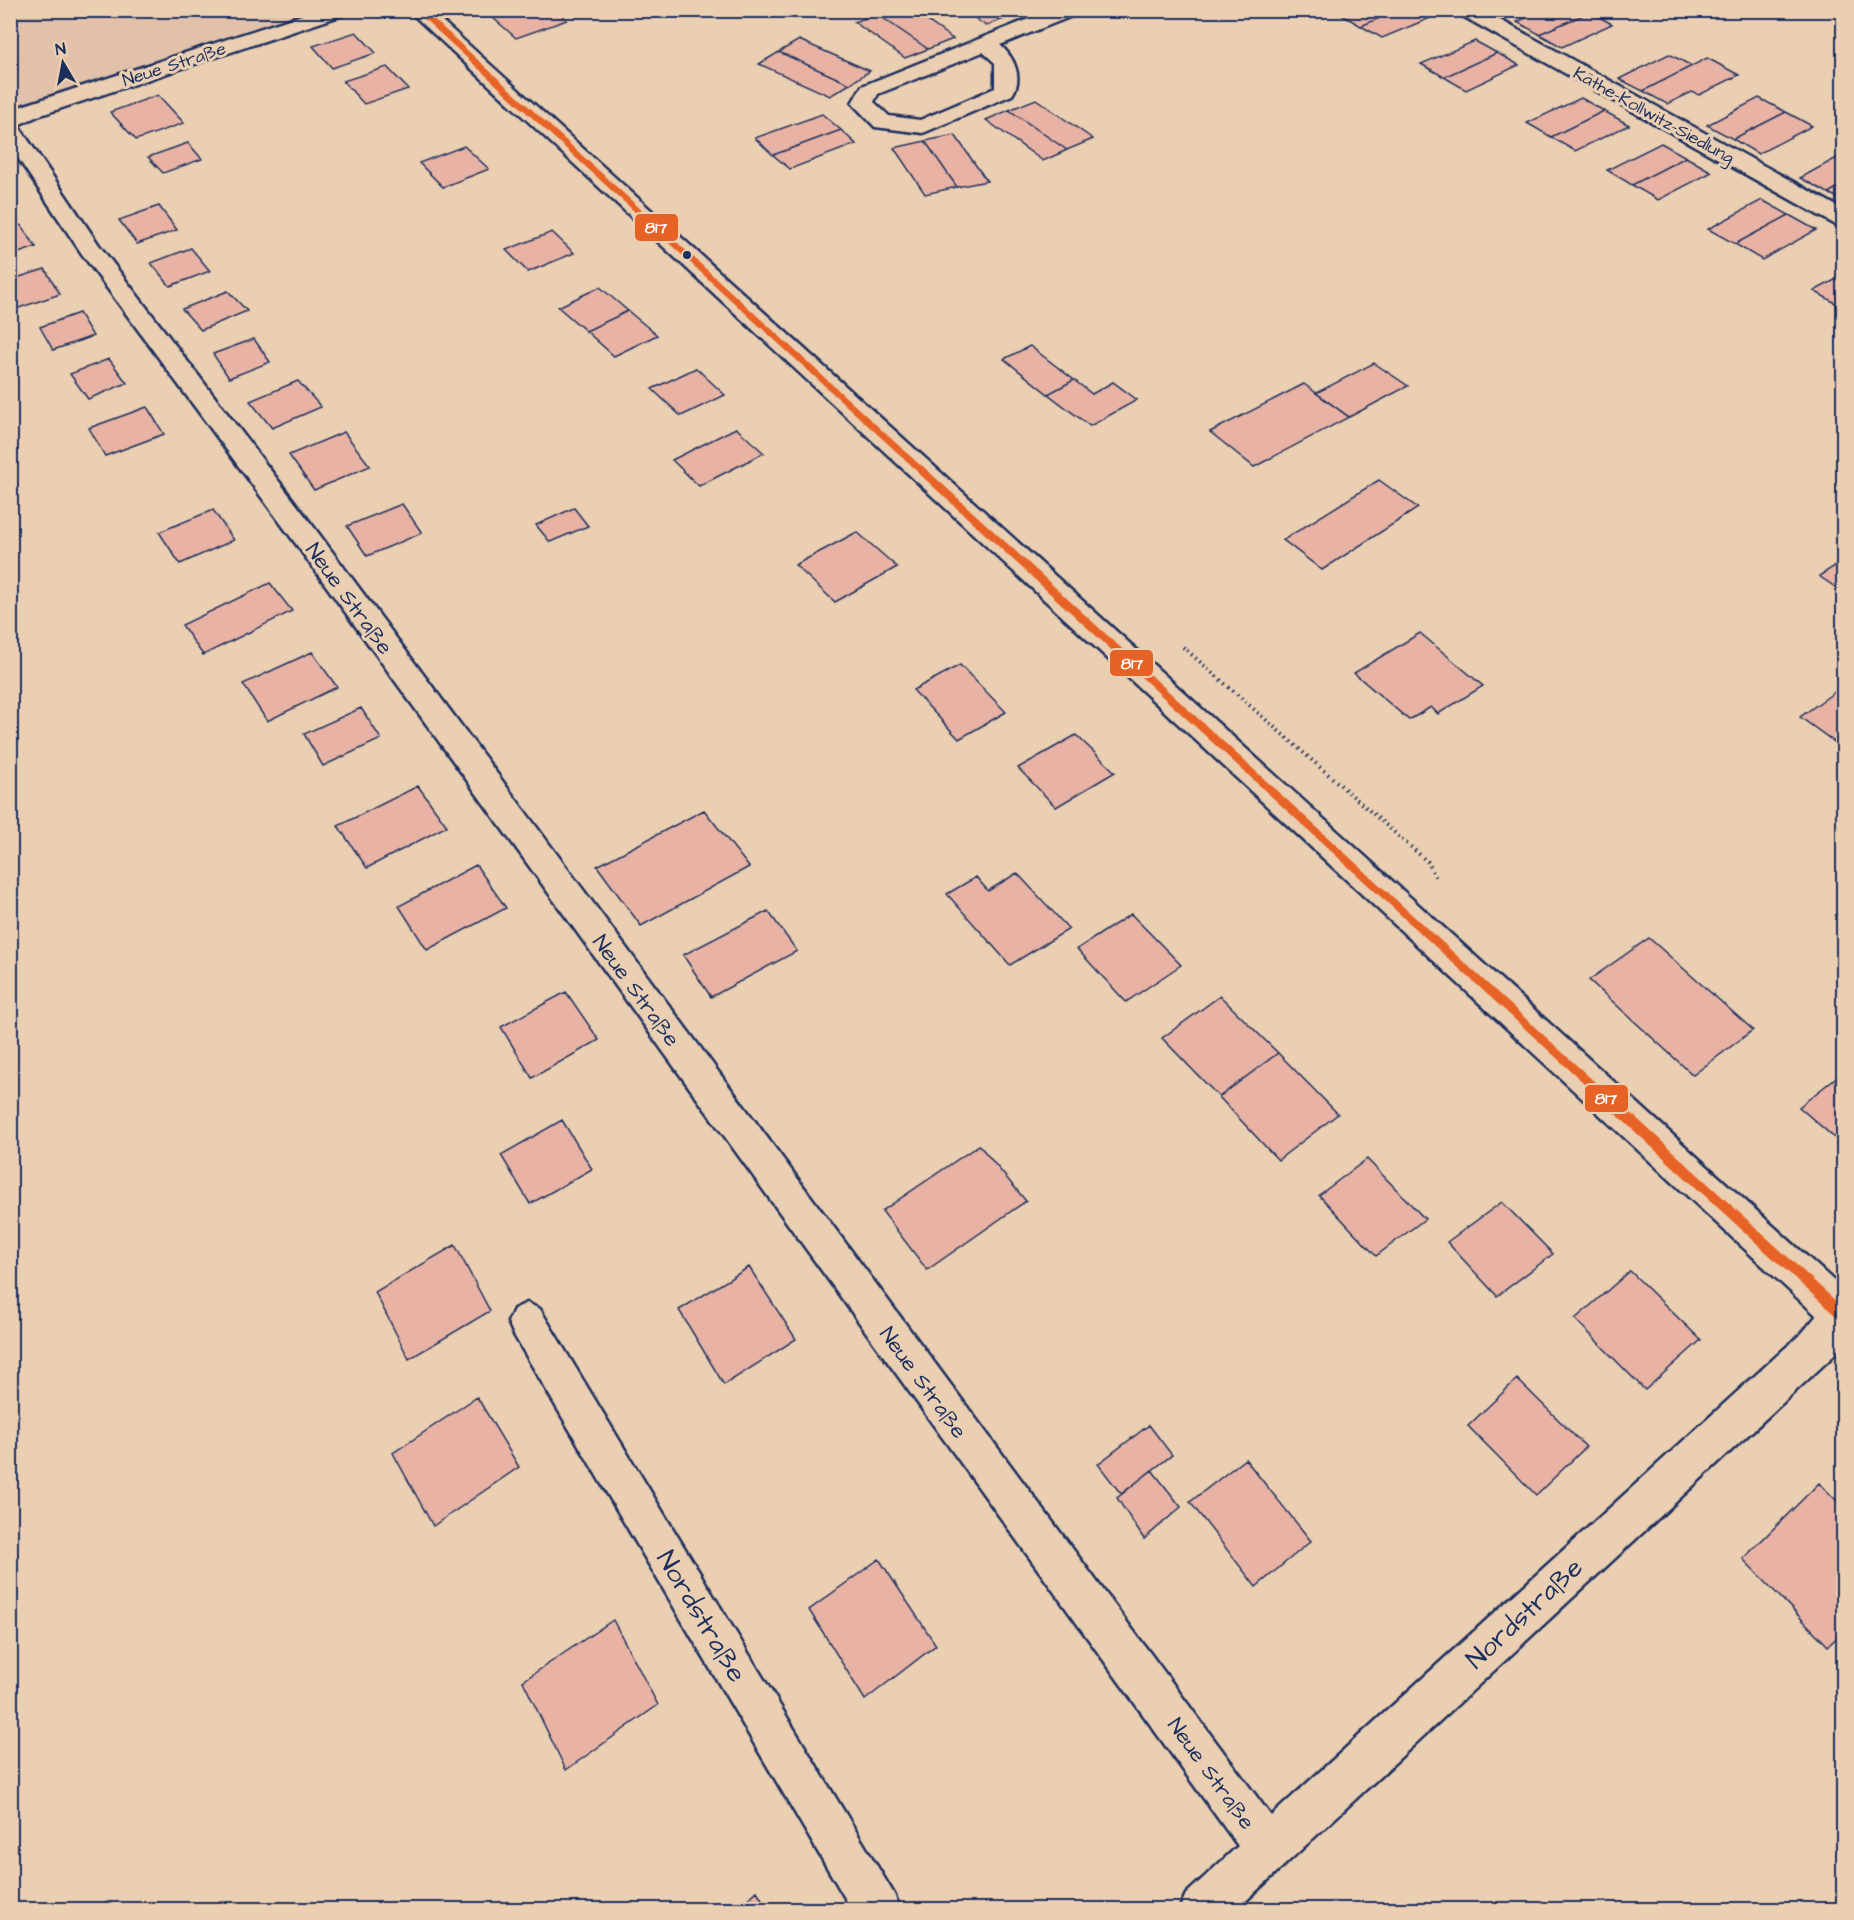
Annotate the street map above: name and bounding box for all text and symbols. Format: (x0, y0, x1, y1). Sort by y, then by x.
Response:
north arrow (33, 33, 93, 93)
street label: Neue Straße (119, 36, 229, 93)
text: N (54, 38, 67, 61)
street label: Käthe-Kollwitz-Siedlung (1568, 61, 1739, 171)
line badge: 817 (634, 213, 679, 242)
text: 817 (645, 217, 667, 239)
unlabelled marker (681, 249, 693, 261)
street label: Neue Straße (298, 537, 400, 661)
line badge: 817 (1109, 649, 1154, 677)
text: 817 (1121, 653, 1143, 675)
street label: Neue Straße (585, 929, 687, 1053)
line badge: 817 (1584, 1084, 1629, 1113)
text: 817 (1595, 1088, 1617, 1110)
street label: Neue Straße (872, 1321, 974, 1445)
street label: Nordstraße (647, 1543, 755, 1690)
street label: Nordstraße (1458, 1549, 1592, 1678)
street label: Neue Straße (1160, 1712, 1262, 1836)

